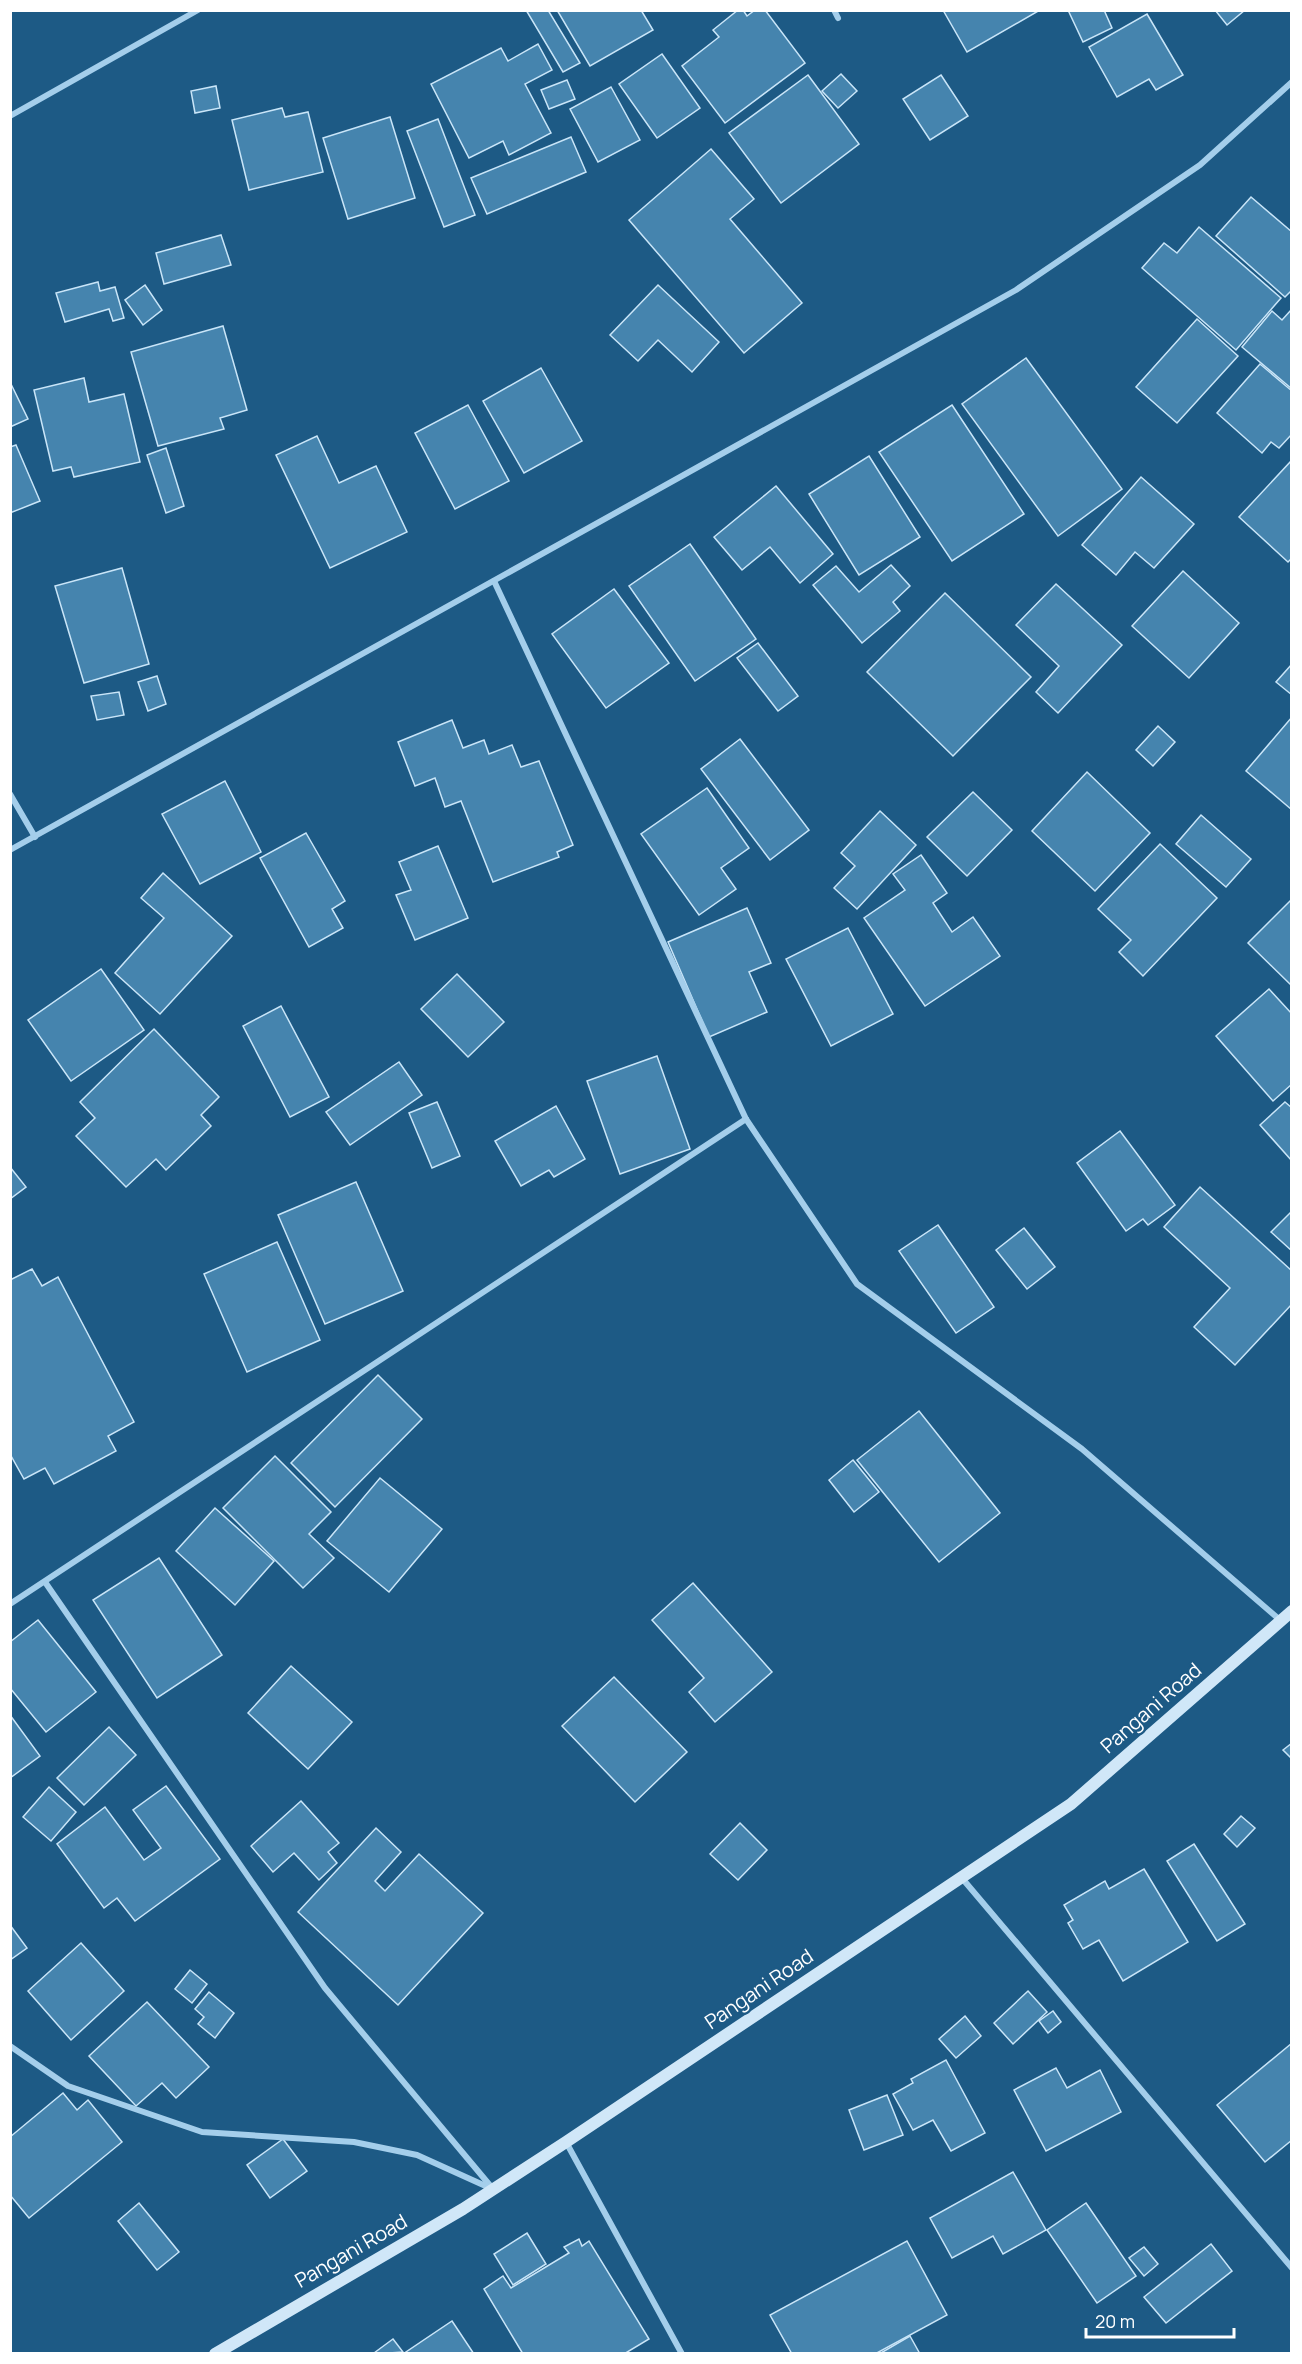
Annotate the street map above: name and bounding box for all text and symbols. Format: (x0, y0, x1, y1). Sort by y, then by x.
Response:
street label: Pangani Road (1094, 1656, 1207, 1759)
street label: Pangani Road (699, 1942, 818, 2035)
street label: Pangani Road (290, 2207, 412, 2294)
scale bar (1086, 2301, 1234, 2339)
text: 20 m (1095, 2309, 1135, 2333)

